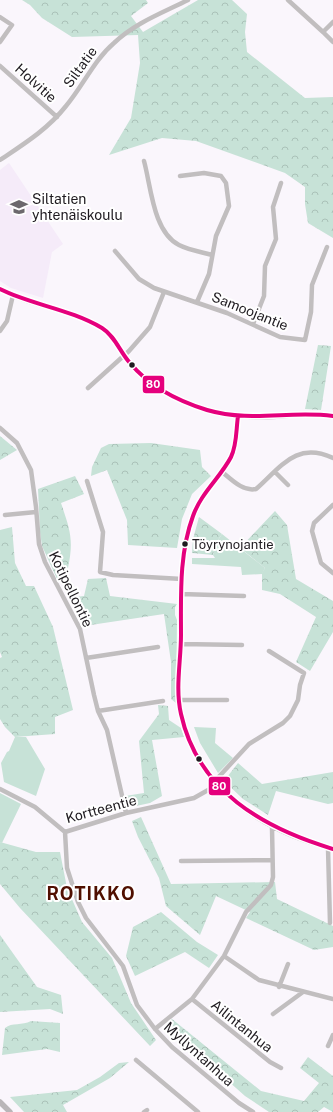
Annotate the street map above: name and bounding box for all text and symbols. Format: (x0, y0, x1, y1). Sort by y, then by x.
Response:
street label: Siltatie (60, 44, 100, 90)
street label: Holvitie (12, 60, 60, 106)
place label: Siltatien yhtenäiskoulu (32, 191, 123, 223)
school or university icon: Siltatien yhtenäiskoulu (9, 197, 29, 217)
street label: Samoojantie (209, 288, 291, 334)
unlabelled marker (127, 360, 137, 370)
line badge: 80 (142, 375, 165, 394)
text: 80 (146, 378, 160, 390)
place label: Töyrynojantie (192, 537, 274, 552)
marker: Töyrynojantie (180, 539, 190, 549)
street label: Kotipellontie (46, 548, 96, 630)
unlabelled marker (194, 754, 204, 764)
line badge: 80 (208, 776, 231, 796)
text: 80 (212, 780, 226, 792)
street label: Kortteentie (64, 792, 138, 826)
district label: ROTIKKO (46, 883, 136, 904)
street label: Ailintanhua (208, 996, 276, 1056)
street label: Myllyntanhua (161, 1019, 237, 1089)

